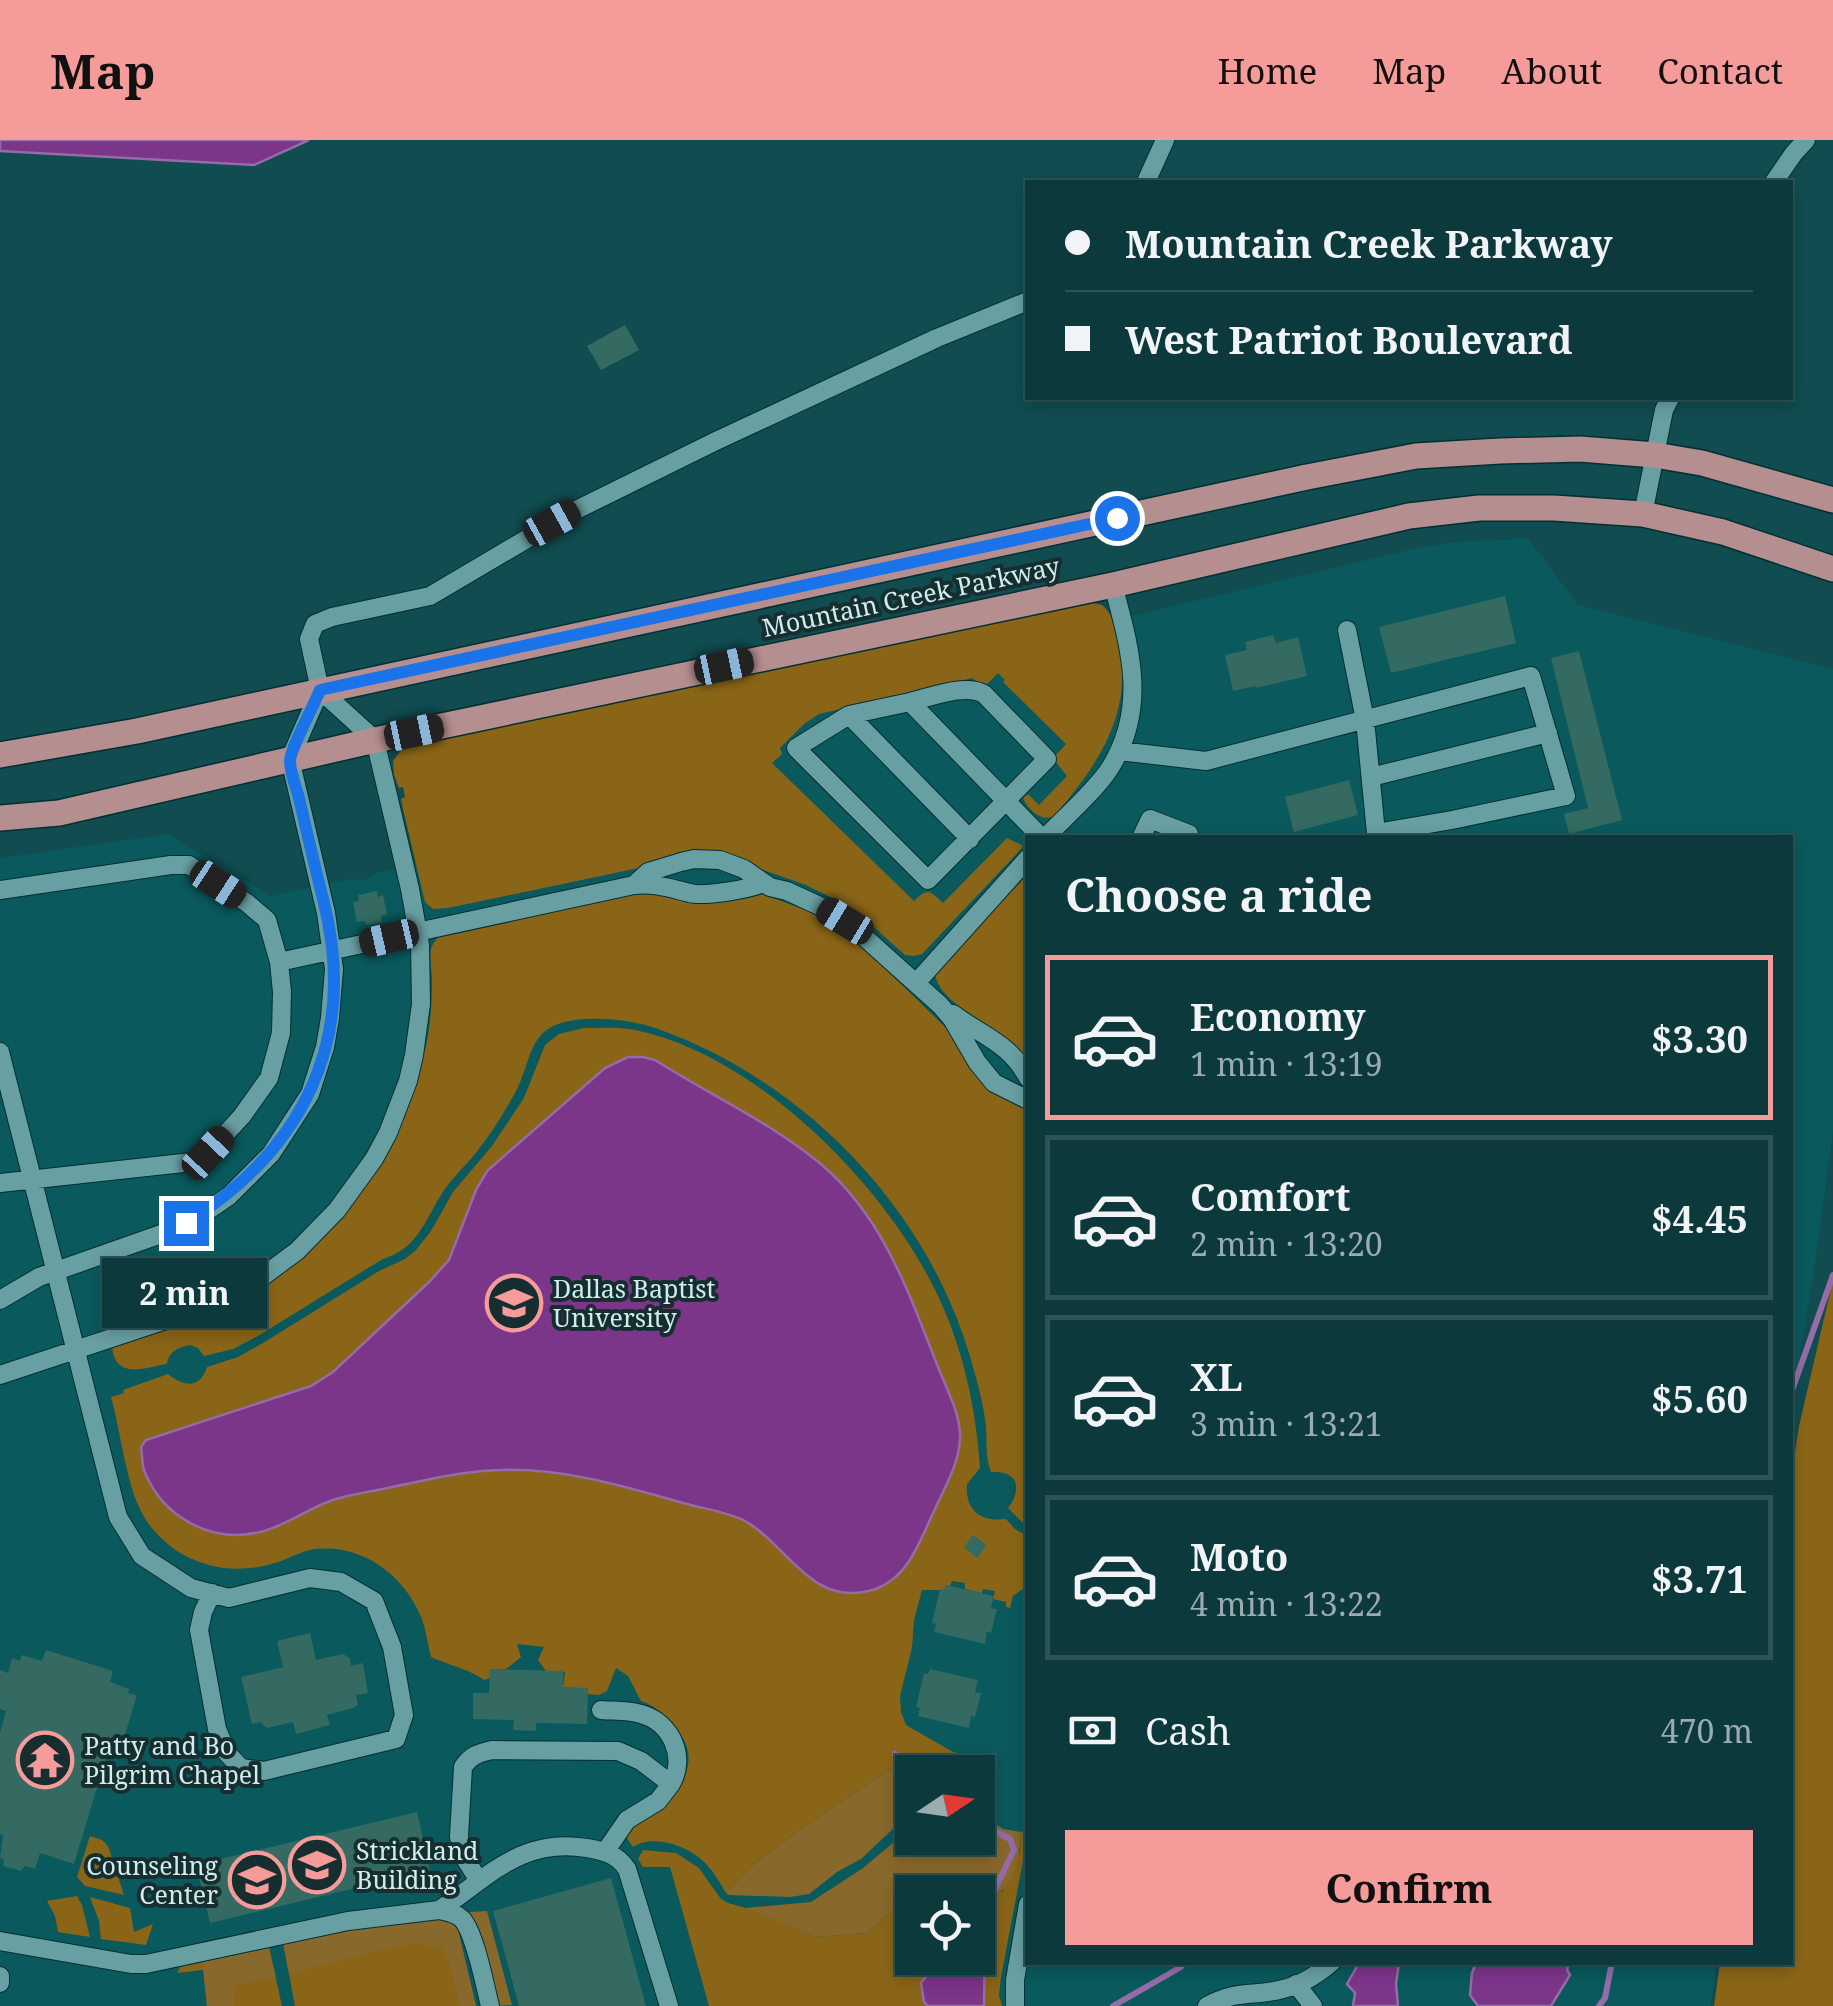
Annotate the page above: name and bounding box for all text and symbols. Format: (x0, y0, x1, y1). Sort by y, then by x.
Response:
text: Map (50, 38, 155, 103)
text: Home (1217, 47, 1317, 94)
text: Map (1372, 47, 1446, 94)
text: About (1501, 47, 1602, 94)
text: Contact (1657, 47, 1783, 94)
text: Mountain Creek Parkway (1125, 217, 1613, 269)
text: West Patriot Boulevard (1125, 313, 1573, 365)
car (518, 495, 586, 551)
route start (1095, 496, 1140, 541)
street label: Mountain Creek Parkway (759, 548, 1063, 644)
car (692, 645, 756, 687)
car (382, 711, 446, 753)
car (185, 855, 251, 913)
text: Choose a ride (1065, 864, 1373, 925)
car (812, 893, 878, 949)
car (356, 917, 422, 959)
text: Economy (1190, 990, 1366, 1042)
icon: car (1070, 993, 1160, 1083)
text: $3.30 (1651, 1012, 1748, 1064)
text: 1 min · 13:19 (1190, 1042, 1383, 1085)
car (177, 1121, 239, 1185)
text: Comfort (1190, 1170, 1350, 1222)
icon: car (1070, 1173, 1160, 1263)
text: $4.45 (1651, 1192, 1748, 1244)
route end (164, 1201, 209, 1246)
text: 2 min · 13:20 (1190, 1222, 1383, 1265)
callout: 2 min (104, 1258, 268, 1328)
text: 2 min (139, 1271, 230, 1314)
place label: Dallas Baptist University (553, 1271, 715, 1334)
school or university icon: Dallas Baptist University (484, 1273, 544, 1333)
text: XL (1190, 1350, 1243, 1402)
icon: car (1070, 1353, 1160, 1443)
text: $5.60 (1651, 1372, 1748, 1424)
text: 3 min · 13:21 (1190, 1402, 1383, 1445)
text: Moto (1190, 1530, 1288, 1582)
icon: car (1070, 1533, 1160, 1623)
text: $3.71 (1651, 1552, 1748, 1604)
text: 4 min · 13:22 (1190, 1582, 1383, 1625)
icon: cash (1065, 1703, 1120, 1758)
text: Cash (1145, 1704, 1231, 1756)
text: 470 m (1661, 1709, 1753, 1752)
place label: Patty and Bo Pilgrim Chapel (84, 1728, 260, 1791)
temple icon: Patty and Bo Pilgrim Chapel (15, 1730, 75, 1790)
north arrow (895, 1755, 995, 1855)
map controls (895, 1755, 995, 1975)
button: Confirm (1065, 1830, 1753, 1945)
place label: Strickland Building (356, 1833, 478, 1896)
school or university icon: Strickland Building (287, 1835, 347, 1895)
place label: Counseling Center (86, 1848, 219, 1911)
school or university icon: Counseling Center (227, 1850, 287, 1910)
button: locate (895, 1875, 995, 1975)

